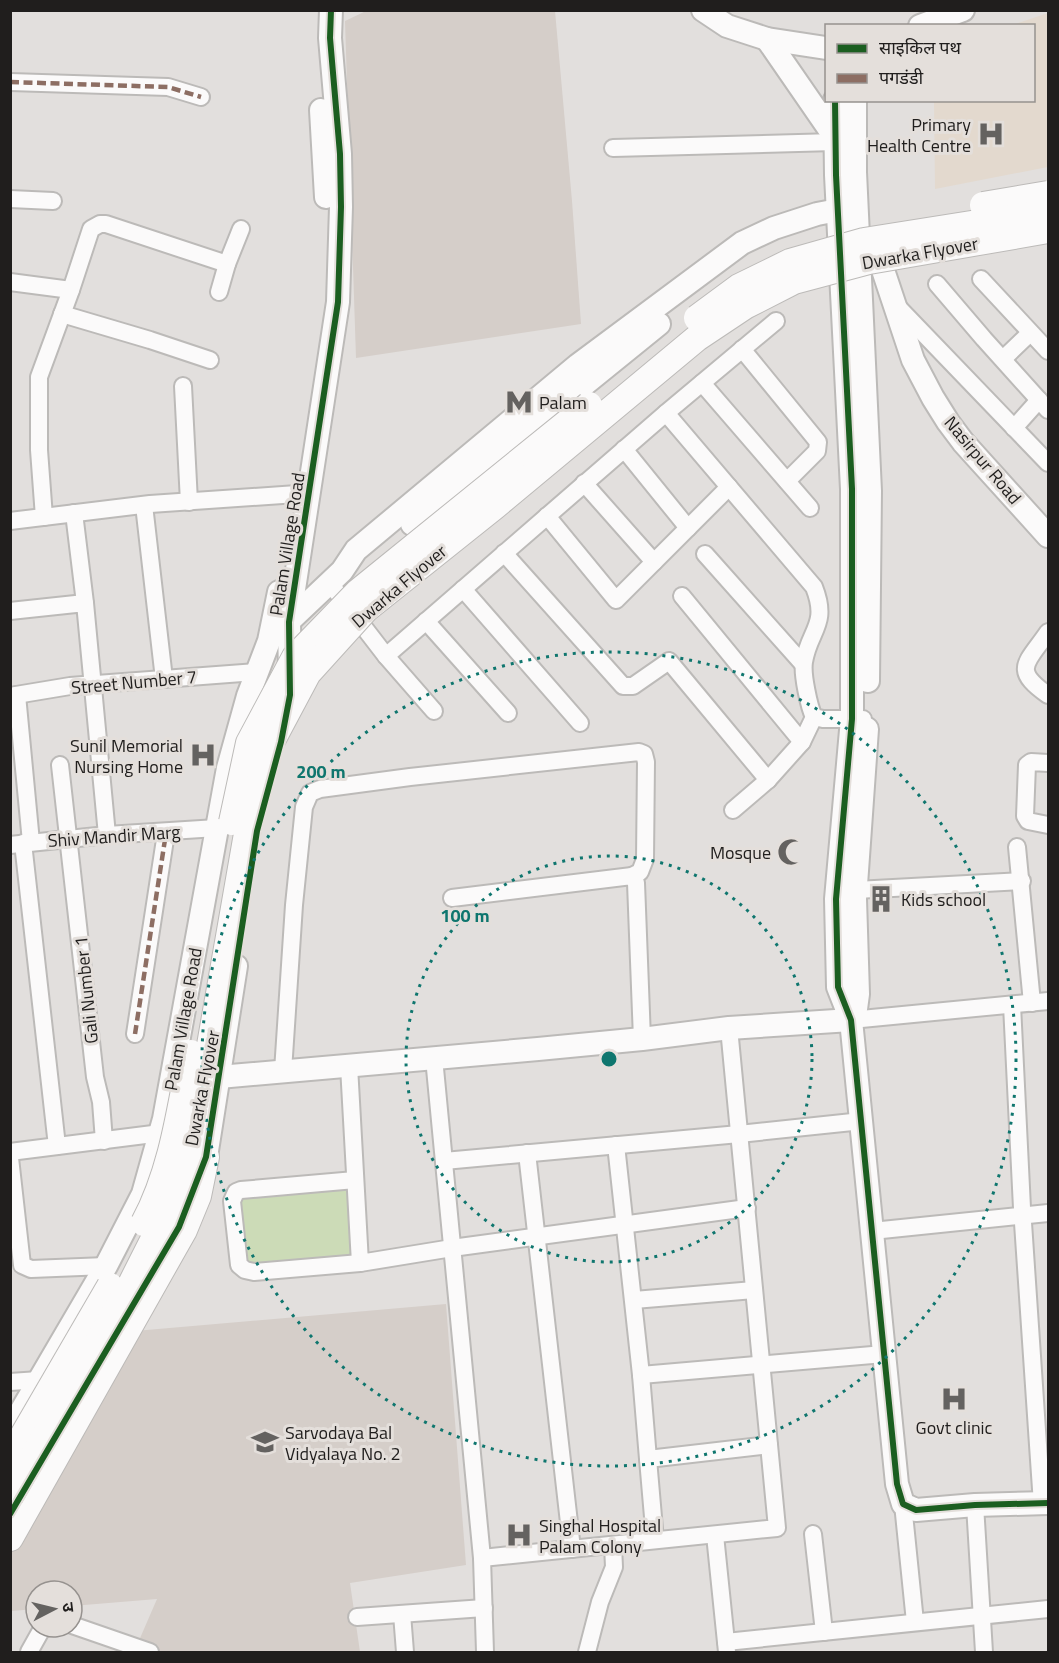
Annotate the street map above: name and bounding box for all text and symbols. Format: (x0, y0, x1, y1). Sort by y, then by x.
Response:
legend (825, 24, 1035, 102)
text: साइकिल पथ (879, 34, 962, 61)
text: पगडंडी (879, 64, 924, 91)
place label: Primary Health Centre (867, 111, 971, 159)
hospital icon: Primary Health Centre (976, 119, 1006, 149)
street label: Dwarka Flyover (860, 230, 980, 276)
metro station icon: Palam (504, 387, 534, 417)
place label: Palam (539, 389, 587, 416)
street label: Nasirpur Road (938, 410, 1028, 510)
street label: Palam Village Road (262, 470, 312, 618)
street label: Dwarka Flyover (345, 538, 453, 634)
street label: Street Number 7 (70, 663, 198, 701)
place label: Sunil Memorial Nursing Home (70, 732, 183, 780)
hospital icon: Sunil Memorial Nursing Home (188, 740, 218, 770)
text: 200 m (296, 758, 346, 785)
street label: Shiv Mandir Marg (47, 818, 181, 854)
mosque icon: Mosque (776, 837, 806, 867)
place label: Mosque (710, 839, 771, 866)
building icon: Kids school (866, 884, 896, 914)
place label: Kids school (901, 886, 986, 913)
text: 100 m (440, 902, 490, 929)
street label: Gali Number 1 (67, 935, 105, 1045)
street label: Palam Village Road (157, 945, 209, 1093)
street label: Dwarka Flyover (178, 1028, 226, 1148)
centre of rings (599, 1049, 619, 1069)
hospital icon: Govt clinic (939, 1384, 969, 1414)
place label: Govt clinic (916, 1414, 993, 1441)
place label: Sarvodaya Bal Vidyalaya No. 2 (285, 1419, 401, 1467)
school or university icon: Sarvodaya Bal Vidyalaya No. 2 (250, 1427, 280, 1457)
place label: Singhal Hospital Palam Colony (539, 1512, 661, 1560)
hospital icon: Singhal Hospital Palam Colony (504, 1520, 534, 1550)
north arrow (24, 1579, 84, 1639)
text: उ (56, 1601, 81, 1614)

